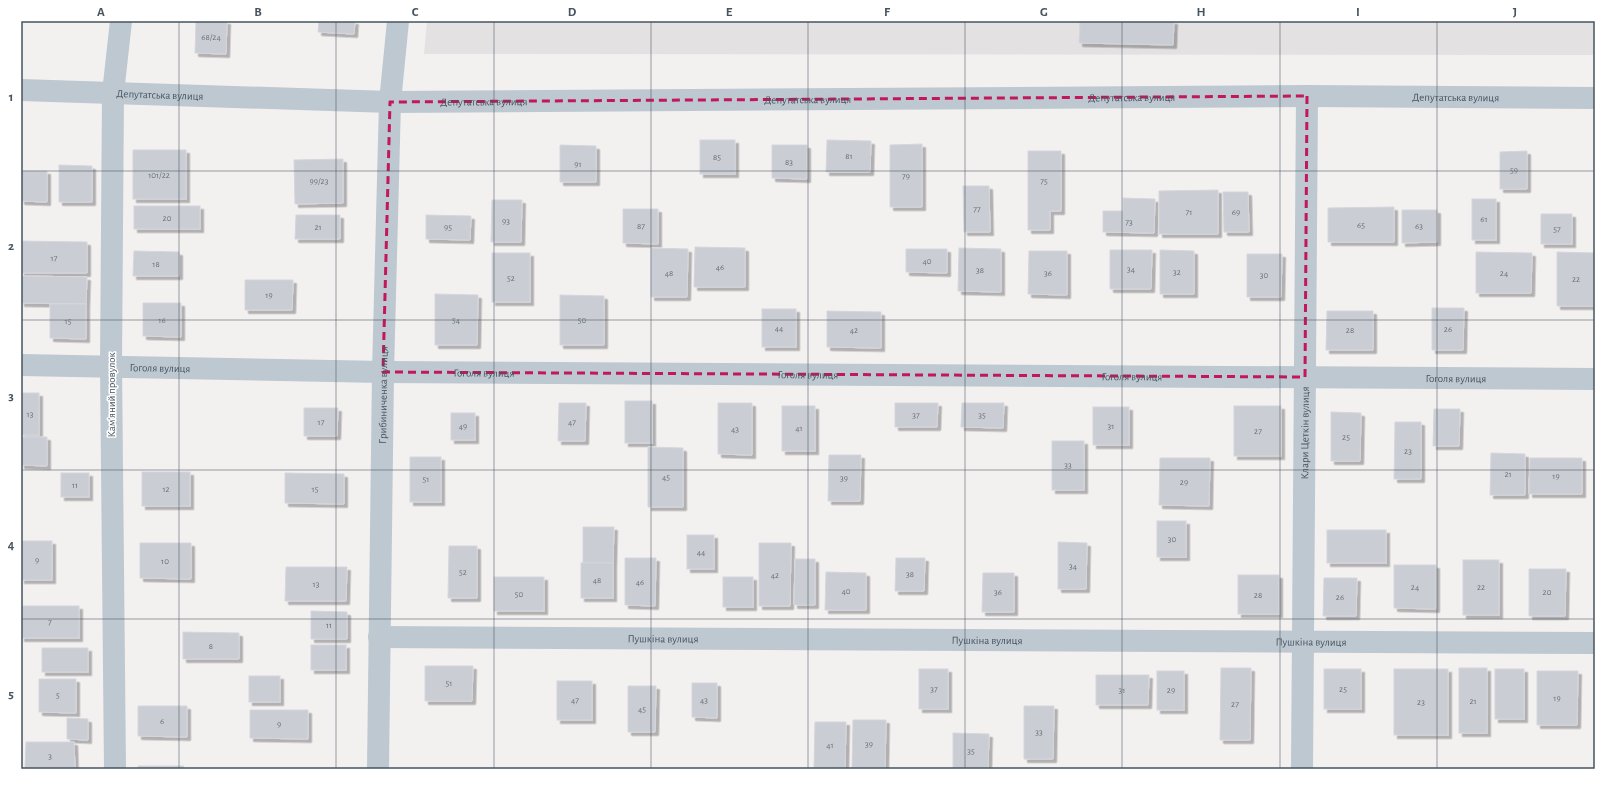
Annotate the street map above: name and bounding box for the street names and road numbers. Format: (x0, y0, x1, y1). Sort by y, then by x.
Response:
street label: Депутатська вулиця (116, 88, 204, 102)
street label: Депутатська вулиця (1088, 92, 1175, 103)
street label: Депутатська вулиця (1412, 92, 1499, 103)
street label: Депутатська вулиця (764, 94, 851, 106)
street label: Депутатська вулиця (440, 96, 527, 108)
street label: Грибиниченка вулиця (377, 346, 390, 444)
street label: Кам’яний провулок (106, 352, 117, 438)
street label: Гоголя вулиця (129, 362, 191, 374)
street label: Гоголя вулиця (453, 367, 514, 379)
street label: Гоголя вулиця (777, 369, 838, 381)
street label: Гоголя вулиця (1101, 371, 1162, 383)
street label: Гоголя вулиця (1425, 373, 1486, 384)
street label: Клари Цеткін вулиця (1299, 386, 1311, 480)
street label: Пушкіна вулиця (627, 633, 699, 645)
street label: Пушкіна вулиця (951, 635, 1023, 646)
street label: Пушкіна вулиця (1275, 636, 1347, 648)

